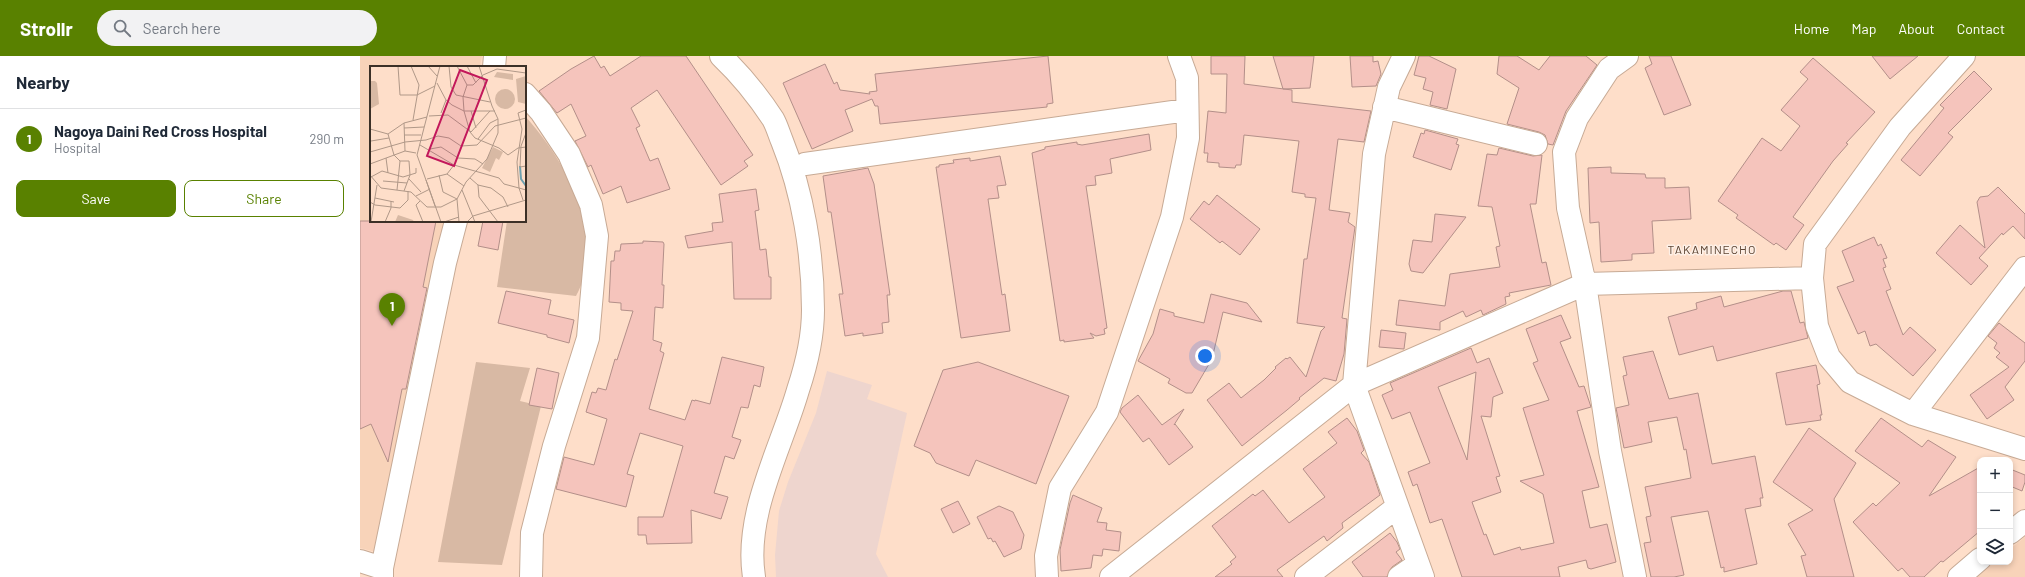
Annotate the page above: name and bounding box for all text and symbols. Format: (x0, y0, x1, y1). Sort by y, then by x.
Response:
search box (97, 10, 377, 46)
text: Strollr (20, 17, 73, 40)
icon: search (111, 17, 133, 39)
text: Search here (143, 19, 221, 37)
text: Home (1794, 20, 1830, 37)
text: Map (1852, 20, 1876, 37)
text: About (1898, 20, 1935, 37)
text: Contact (1957, 20, 2005, 37)
inset map (370, 66, 526, 222)
text: Nearby (16, 72, 70, 92)
text: Nagoya Daini Red Cross Hospital (54, 122, 267, 140)
text: 1 (27, 131, 31, 147)
text: 290 m (310, 131, 344, 147)
text: Hospital (54, 140, 101, 156)
button: Save (16, 180, 176, 217)
button: Share (184, 180, 344, 217)
district label: TAKAMINECHO (1668, 242, 1756, 256)
pin: 1 (379, 293, 405, 326)
your location (1195, 346, 1215, 366)
map controls (1977, 457, 2013, 565)
button: + (1977, 457, 2013, 493)
button: − (1977, 493, 2013, 529)
button: layers (1977, 529, 2013, 565)

